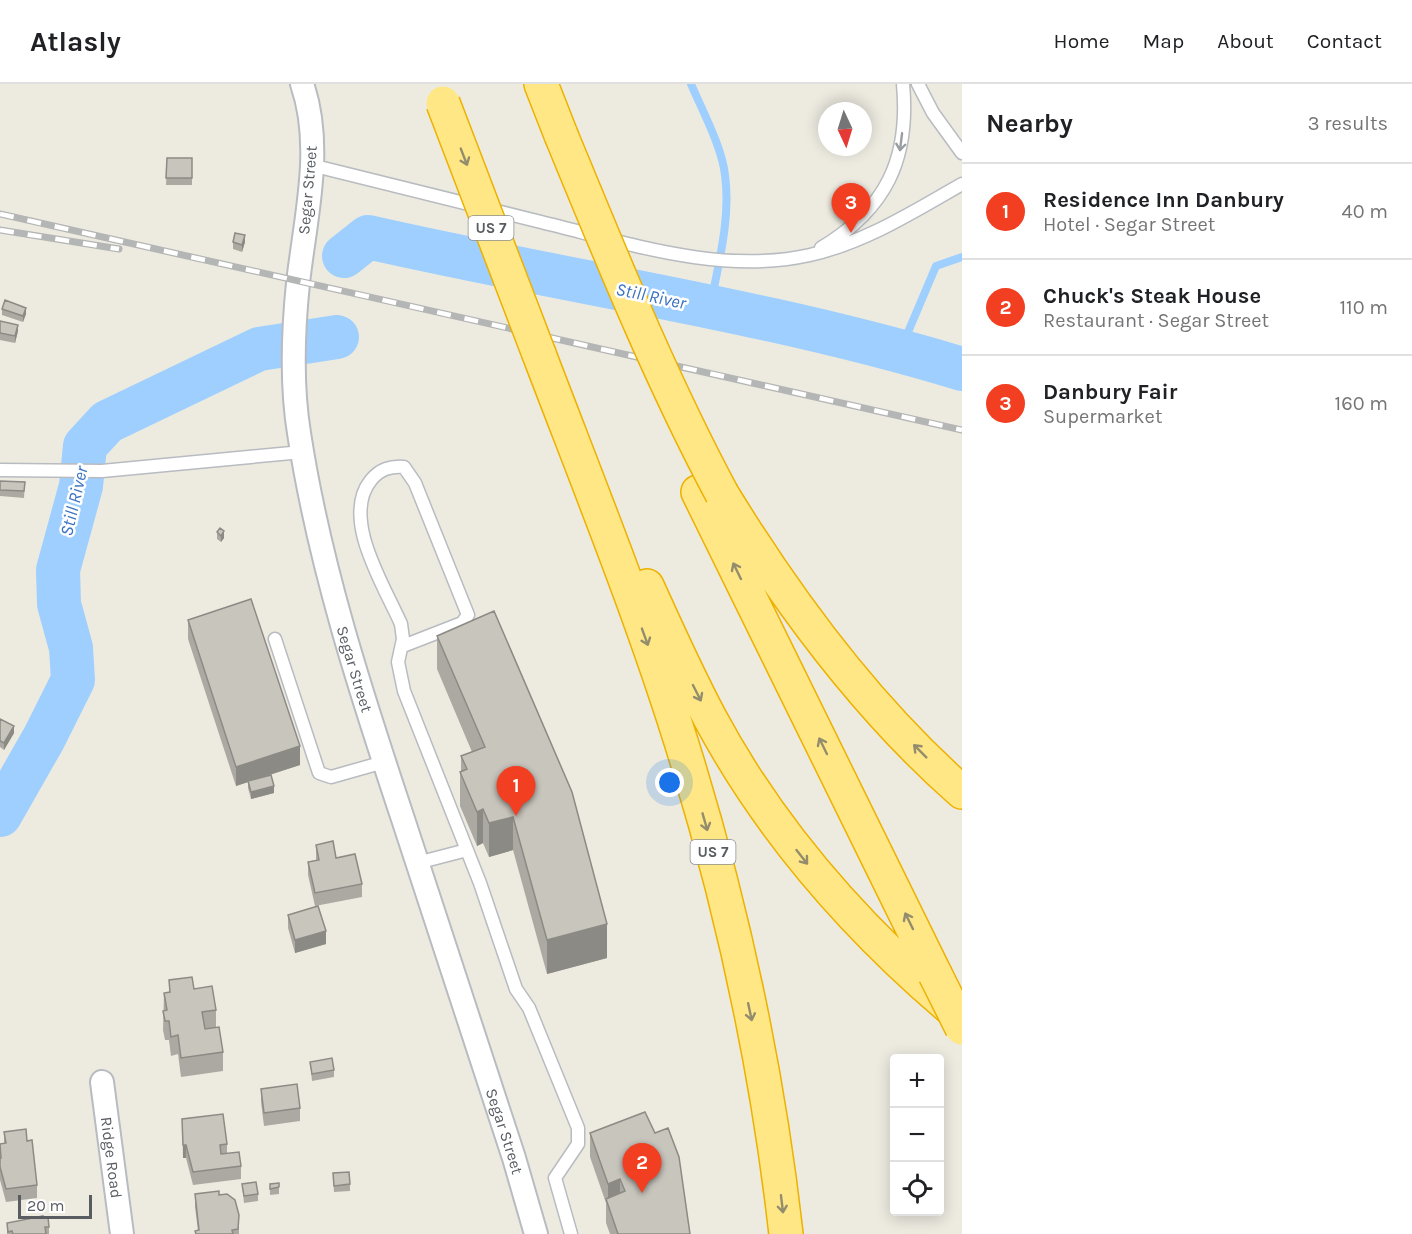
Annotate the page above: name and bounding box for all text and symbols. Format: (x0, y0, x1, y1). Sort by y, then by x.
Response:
text: Atlasly (30, 25, 121, 58)
text: Home (1054, 29, 1110, 53)
text: Map (1143, 29, 1184, 53)
text: About (1217, 29, 1274, 53)
text: Contact (1307, 29, 1382, 53)
north arrow (818, 102, 872, 156)
text: Nearby (986, 108, 1073, 139)
text: 3 results (1308, 112, 1388, 135)
one-way arrow (896, 132, 907, 152)
street label: Segar Street (294, 145, 321, 235)
one-way arrow (459, 148, 470, 166)
pin: 3 (832, 184, 870, 233)
text: Residence Inn Danbury (1043, 187, 1284, 213)
text: 1 (1002, 200, 1009, 223)
text: 40 m (1342, 200, 1388, 223)
text: Hotel · Segar Street (1043, 213, 1215, 236)
road number: US 7 (468, 216, 514, 240)
water label: Still River (614, 278, 689, 314)
text: Chuck's Steak House (1043, 283, 1261, 309)
text: 2 (999, 296, 1012, 319)
text: 110 m (1339, 296, 1388, 319)
text: Restaurant · Segar Street (1043, 309, 1269, 332)
text: Danbury Fair (1043, 379, 1177, 405)
text: 3 (999, 392, 1012, 415)
text: 160 m (1335, 392, 1388, 415)
text: Supermarket (1043, 405, 1162, 428)
water label: Still River (55, 463, 93, 538)
one-way arrow (731, 563, 742, 581)
street label: Segar Street (333, 624, 377, 715)
one-way arrow (640, 627, 651, 646)
one-way arrow (692, 683, 703, 701)
one-way arrow (817, 738, 828, 756)
one-way arrow (913, 743, 927, 758)
pin: 1 (496, 766, 536, 816)
your location (655, 768, 684, 797)
one-way arrow (699, 813, 711, 832)
road number: US 7 (690, 840, 736, 864)
one-way arrow (795, 848, 808, 864)
one-way arrow (903, 913, 914, 931)
one-way arrow (745, 1002, 756, 1021)
map controls (890, 1054, 944, 1216)
button: + (890, 1054, 944, 1108)
street label: Segar Street (482, 1086, 527, 1176)
button: − (890, 1108, 944, 1162)
street label: Ridge Road (97, 1116, 126, 1199)
pin: 2 (622, 1144, 662, 1193)
button: locate (890, 1162, 944, 1216)
scale bar (18, 1192, 92, 1220)
one-way arrow (777, 1194, 788, 1214)
text: 20 m (27, 1196, 65, 1215)

